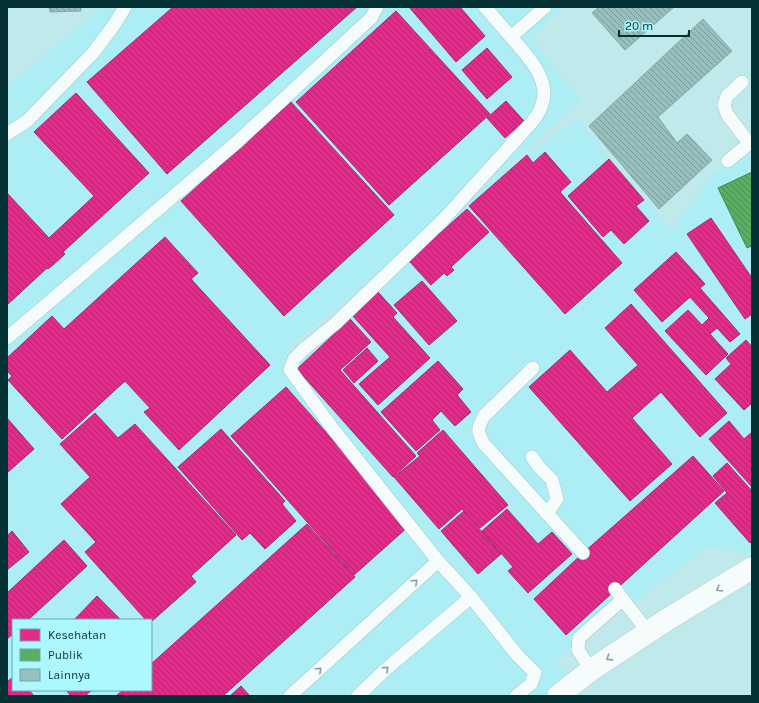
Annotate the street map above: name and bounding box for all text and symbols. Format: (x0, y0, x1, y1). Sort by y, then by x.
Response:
scale bar (619, 12, 689, 38)
text: 20 m (625, 19, 653, 33)
one-way arrow (410, 579, 418, 587)
one-way arrow (716, 584, 723, 591)
legend (12, 619, 152, 691)
text: Kesehatan (48, 628, 106, 642)
text: Publik (48, 648, 83, 662)
one-way arrow (606, 653, 613, 661)
one-way arrow (314, 667, 322, 674)
one-way arrow (382, 667, 389, 674)
text: Lainnya (48, 668, 90, 682)

